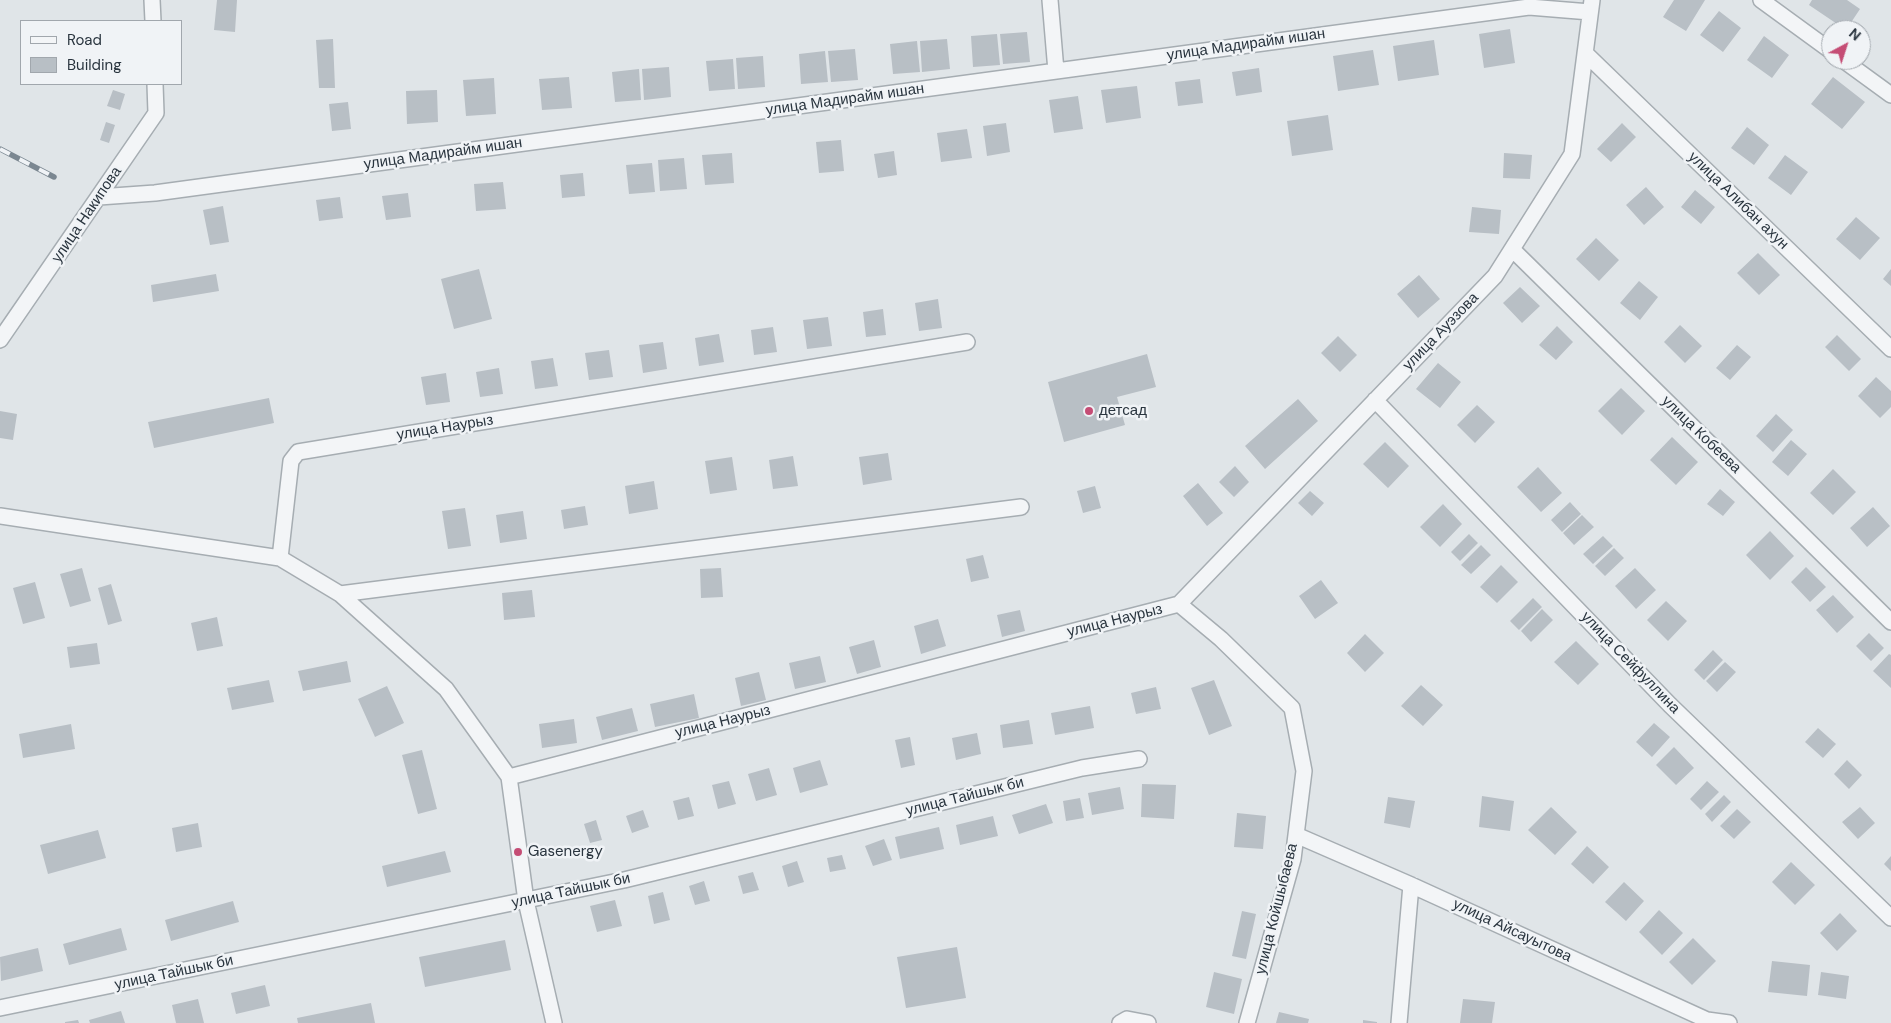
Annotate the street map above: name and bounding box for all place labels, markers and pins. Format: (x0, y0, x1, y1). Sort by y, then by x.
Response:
place label: детсад (1099, 402, 1147, 420)
marker: детсад (1083, 405, 1095, 417)
place label: Gasenergy (528, 843, 603, 861)
marker: Gasenergy (512, 846, 524, 858)

